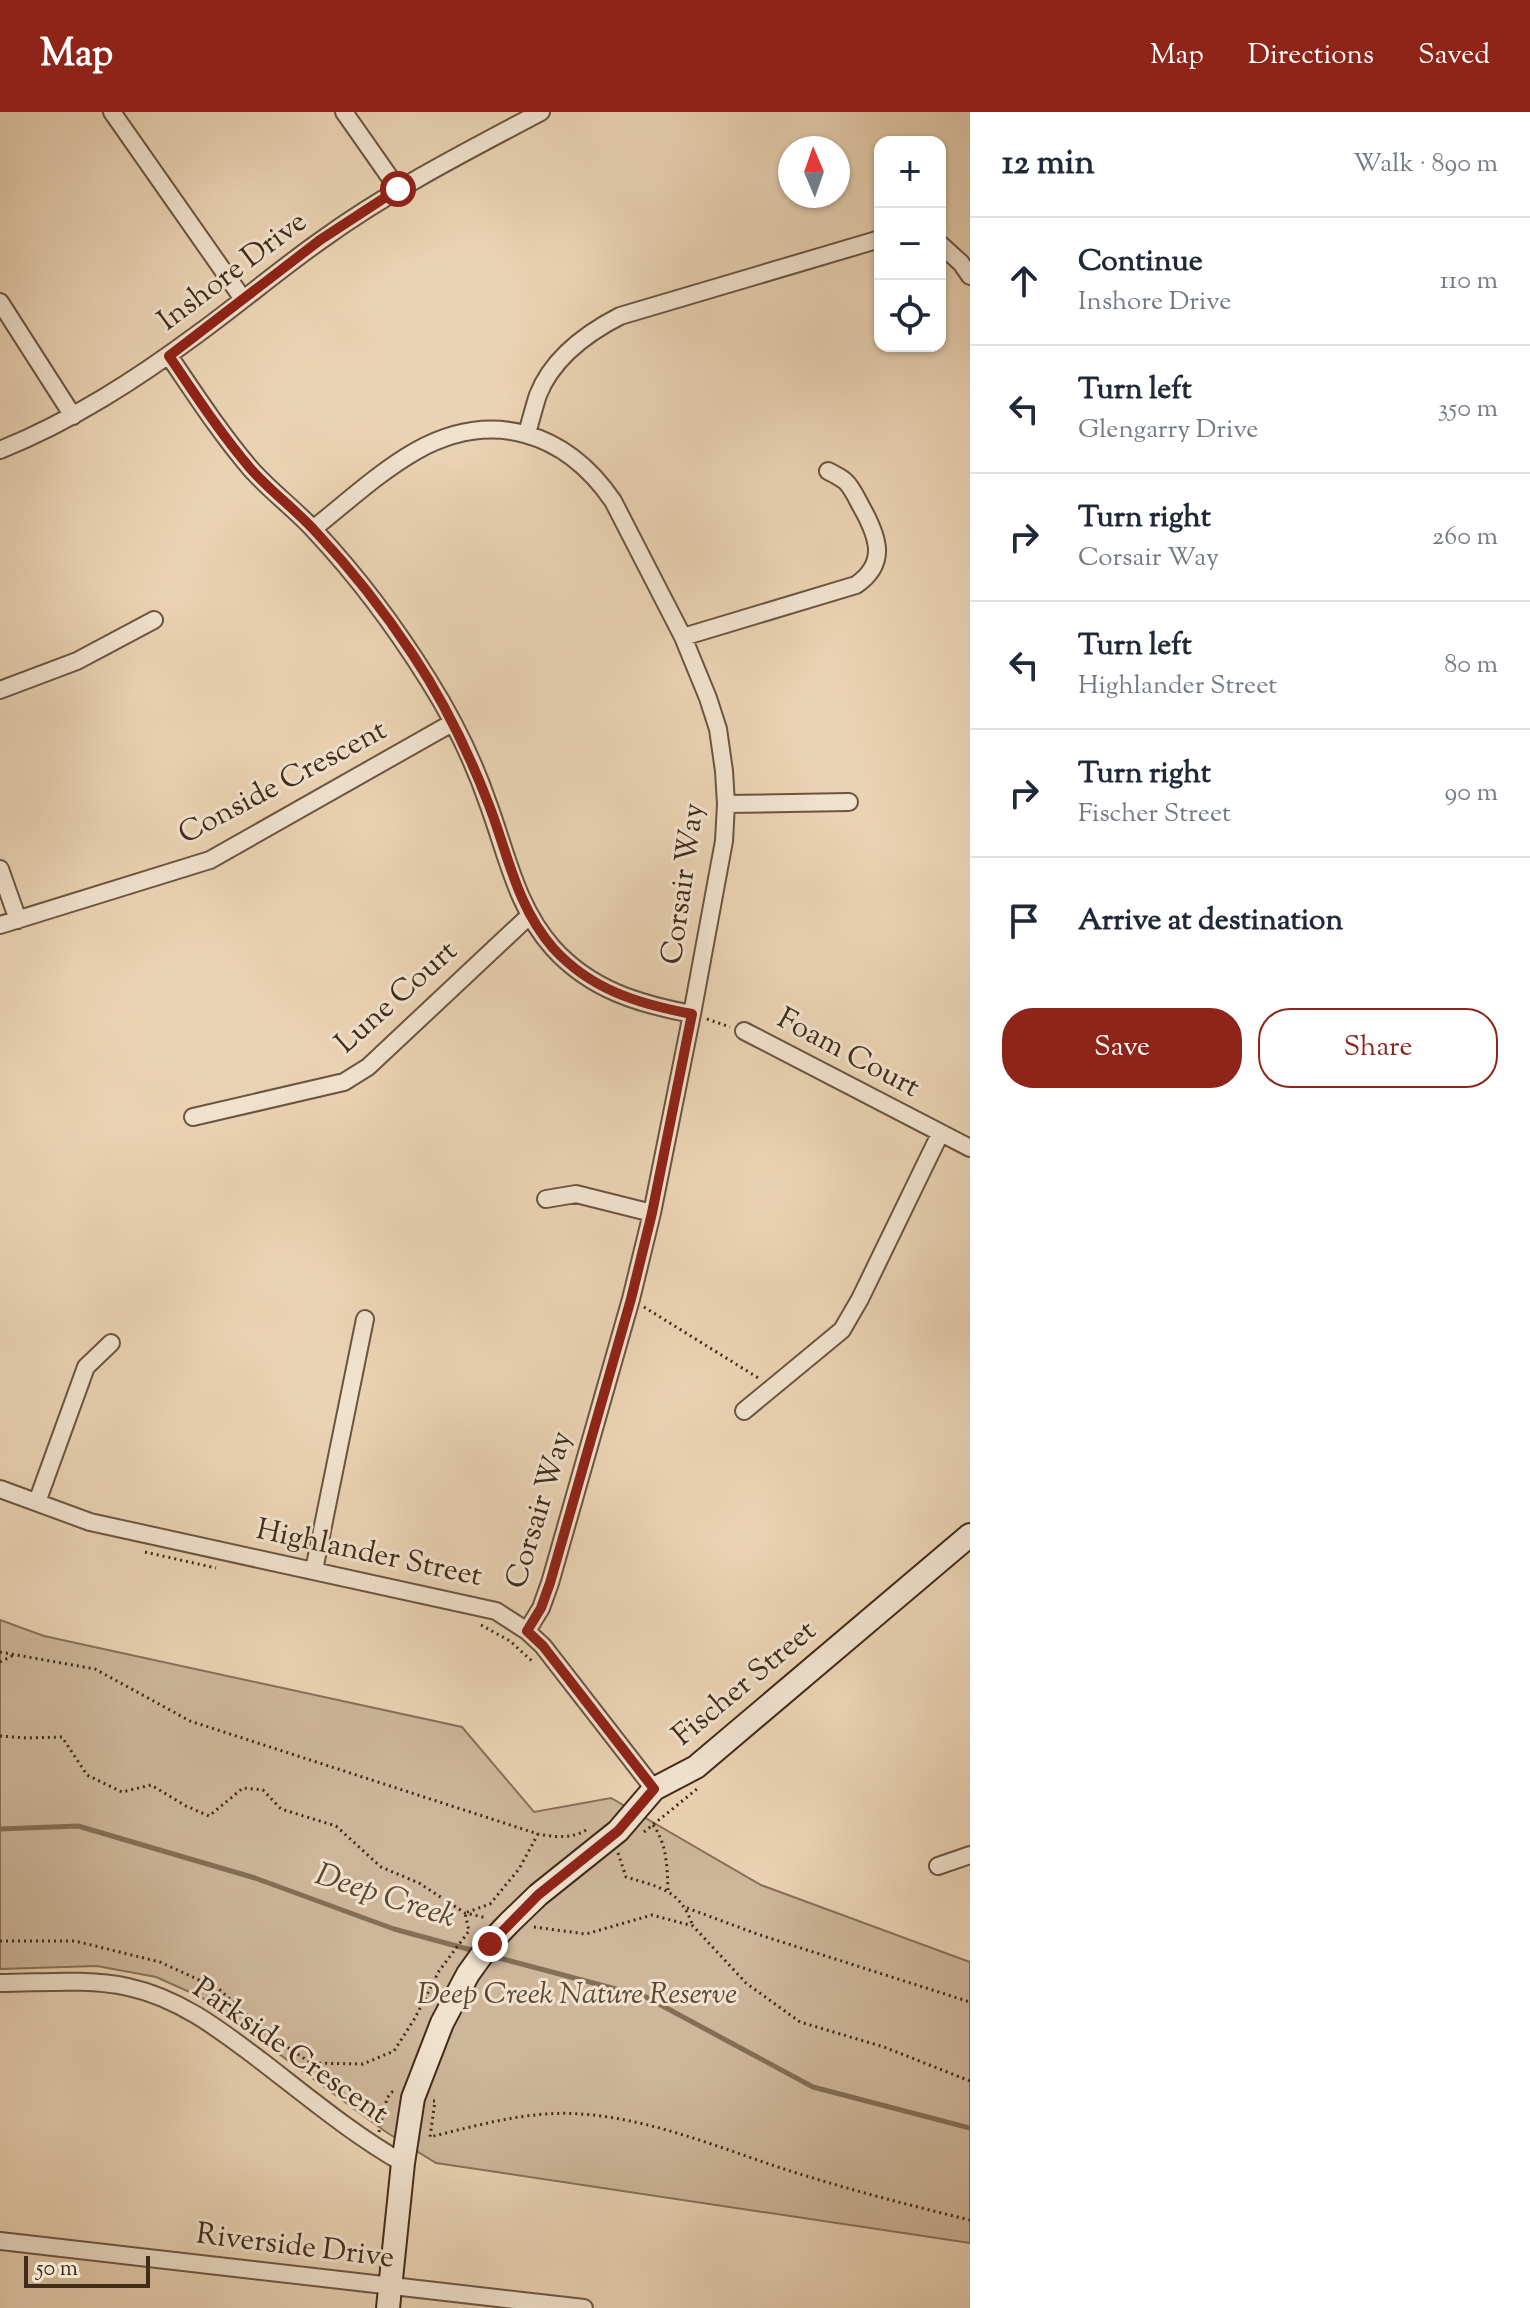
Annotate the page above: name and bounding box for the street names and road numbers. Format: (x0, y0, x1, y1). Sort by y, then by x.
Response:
street label: Inshore Drive (149, 202, 317, 342)
street label: Conside Crescent (171, 710, 395, 856)
street label: Corsair Way (651, 800, 717, 967)
street label: Lune Court (326, 931, 468, 1065)
street label: Foam Court (769, 998, 927, 1110)
street label: Corsair Way (496, 1426, 584, 1594)
street label: Highlander Street (252, 1509, 486, 1599)
street label: Fischer Street (664, 1611, 826, 1757)
street label: Parkside Crescent (183, 1968, 397, 2136)
street label: Riverside Drive (193, 2214, 397, 2280)

